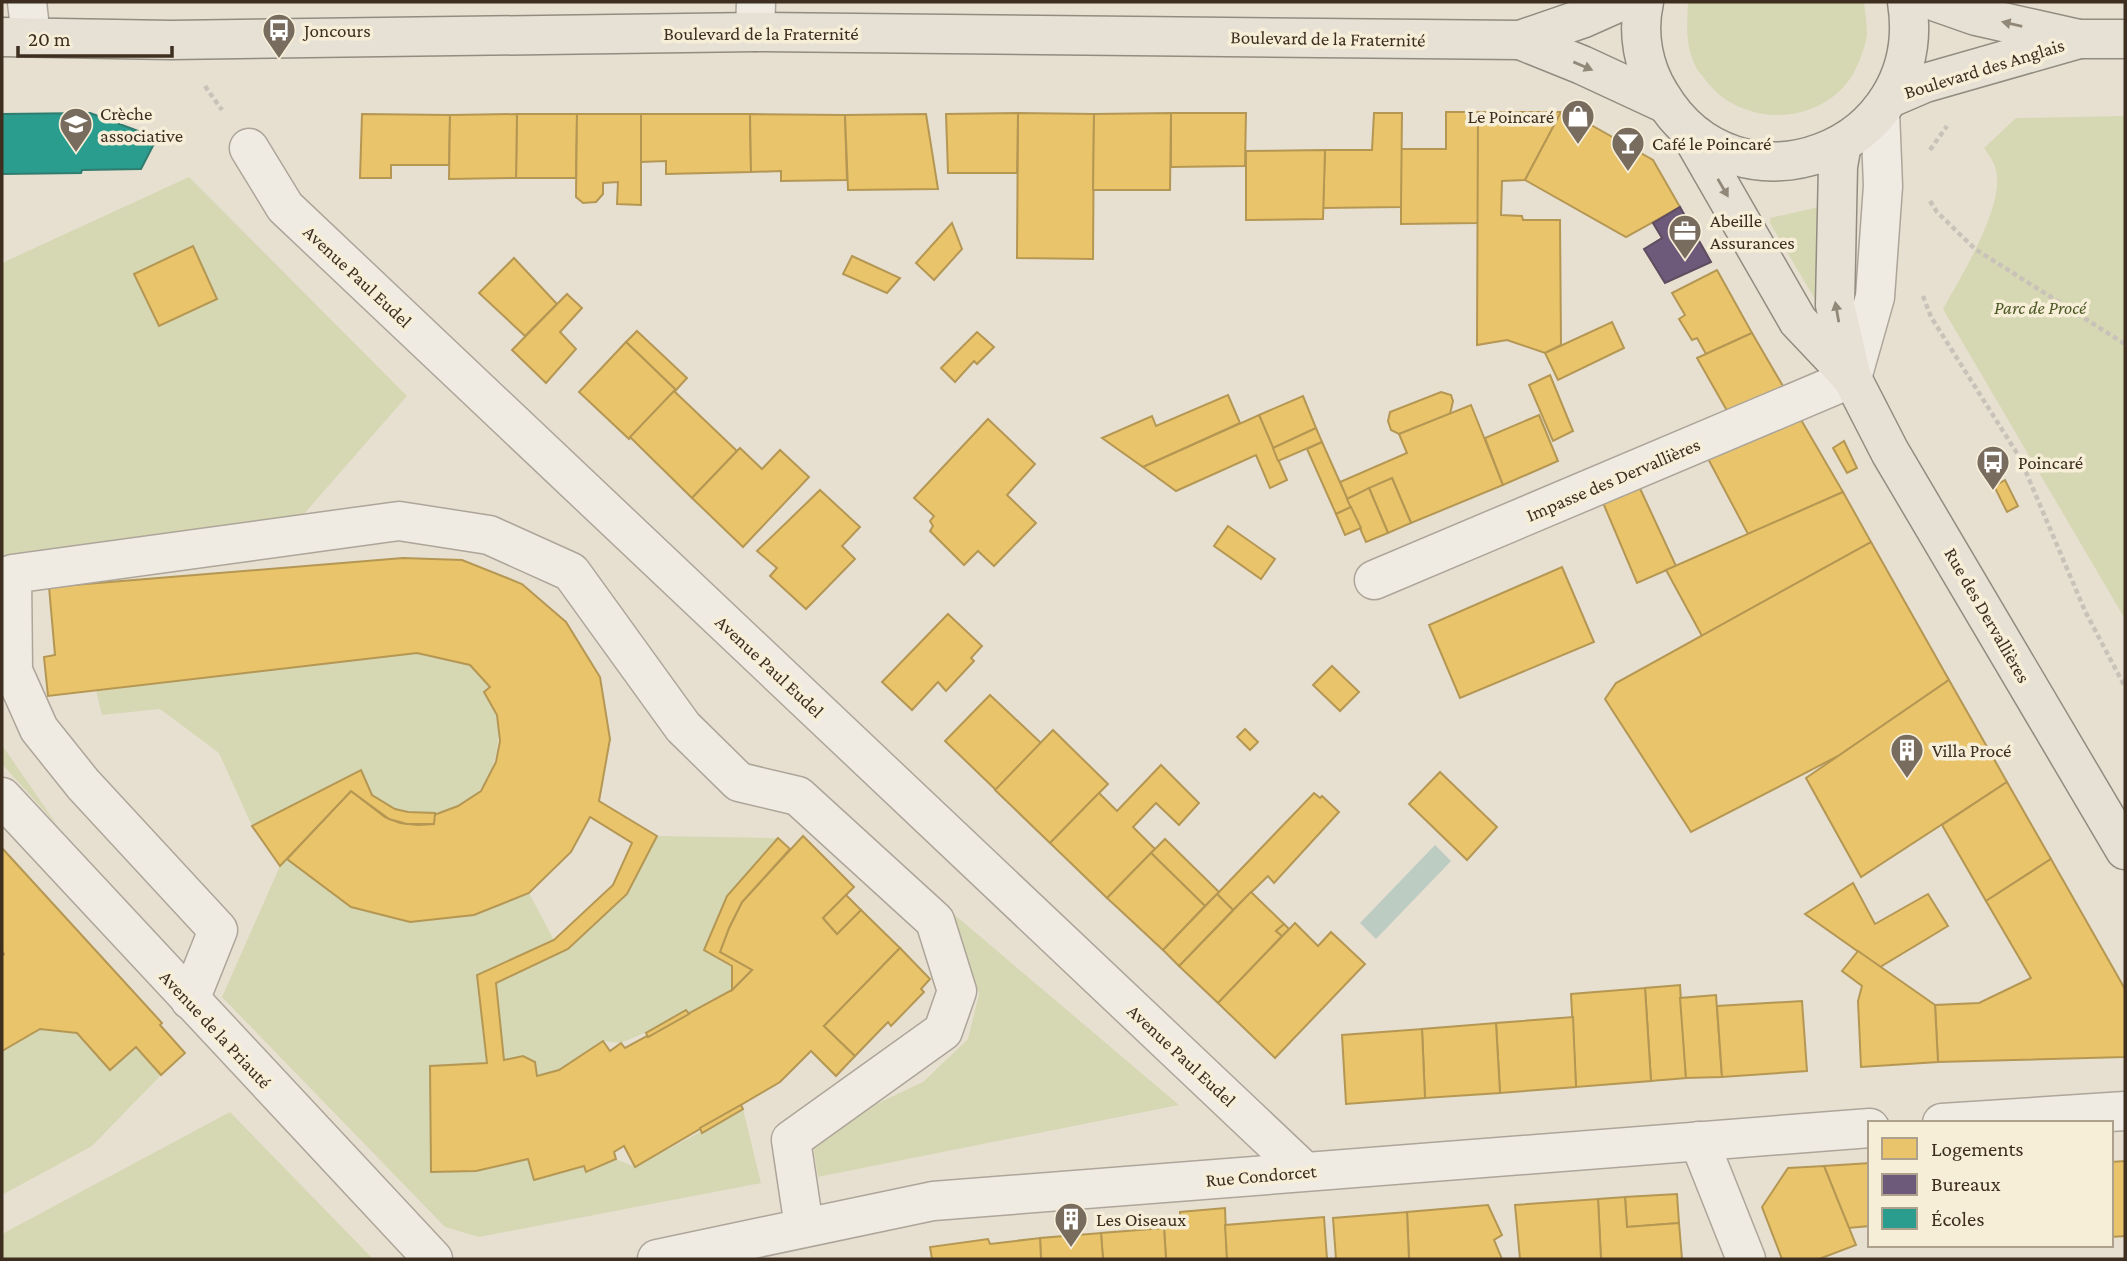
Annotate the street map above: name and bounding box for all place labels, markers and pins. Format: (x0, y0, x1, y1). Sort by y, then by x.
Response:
bus stop icon: Joncours (260, 11, 298, 60)
place label: Joncours (302, 20, 371, 41)
shop icon: Le Poincaré (1559, 97, 1597, 146)
place label: Crèche associative (100, 103, 183, 146)
school or university icon: Crèche associative (57, 105, 95, 154)
place label: Le Poincaré (1467, 106, 1554, 127)
bar icon: Café le Poincaré (1609, 124, 1647, 173)
place label: Café le Poincaré (1652, 133, 1771, 154)
place label: Abeille Assurances (1710, 210, 1795, 253)
office icon: Abeille Assurances (1666, 212, 1704, 261)
bus stop icon: Poincaré (1974, 443, 2012, 492)
place label: Poincaré (2018, 452, 2083, 473)
building icon: Villa Procé (1888, 731, 1926, 780)
place label: Villa Procé (1932, 740, 2011, 761)
building icon: Les Oiseaux (1052, 1200, 1090, 1249)
place label: Les Oiseaux (1096, 1209, 1186, 1230)

